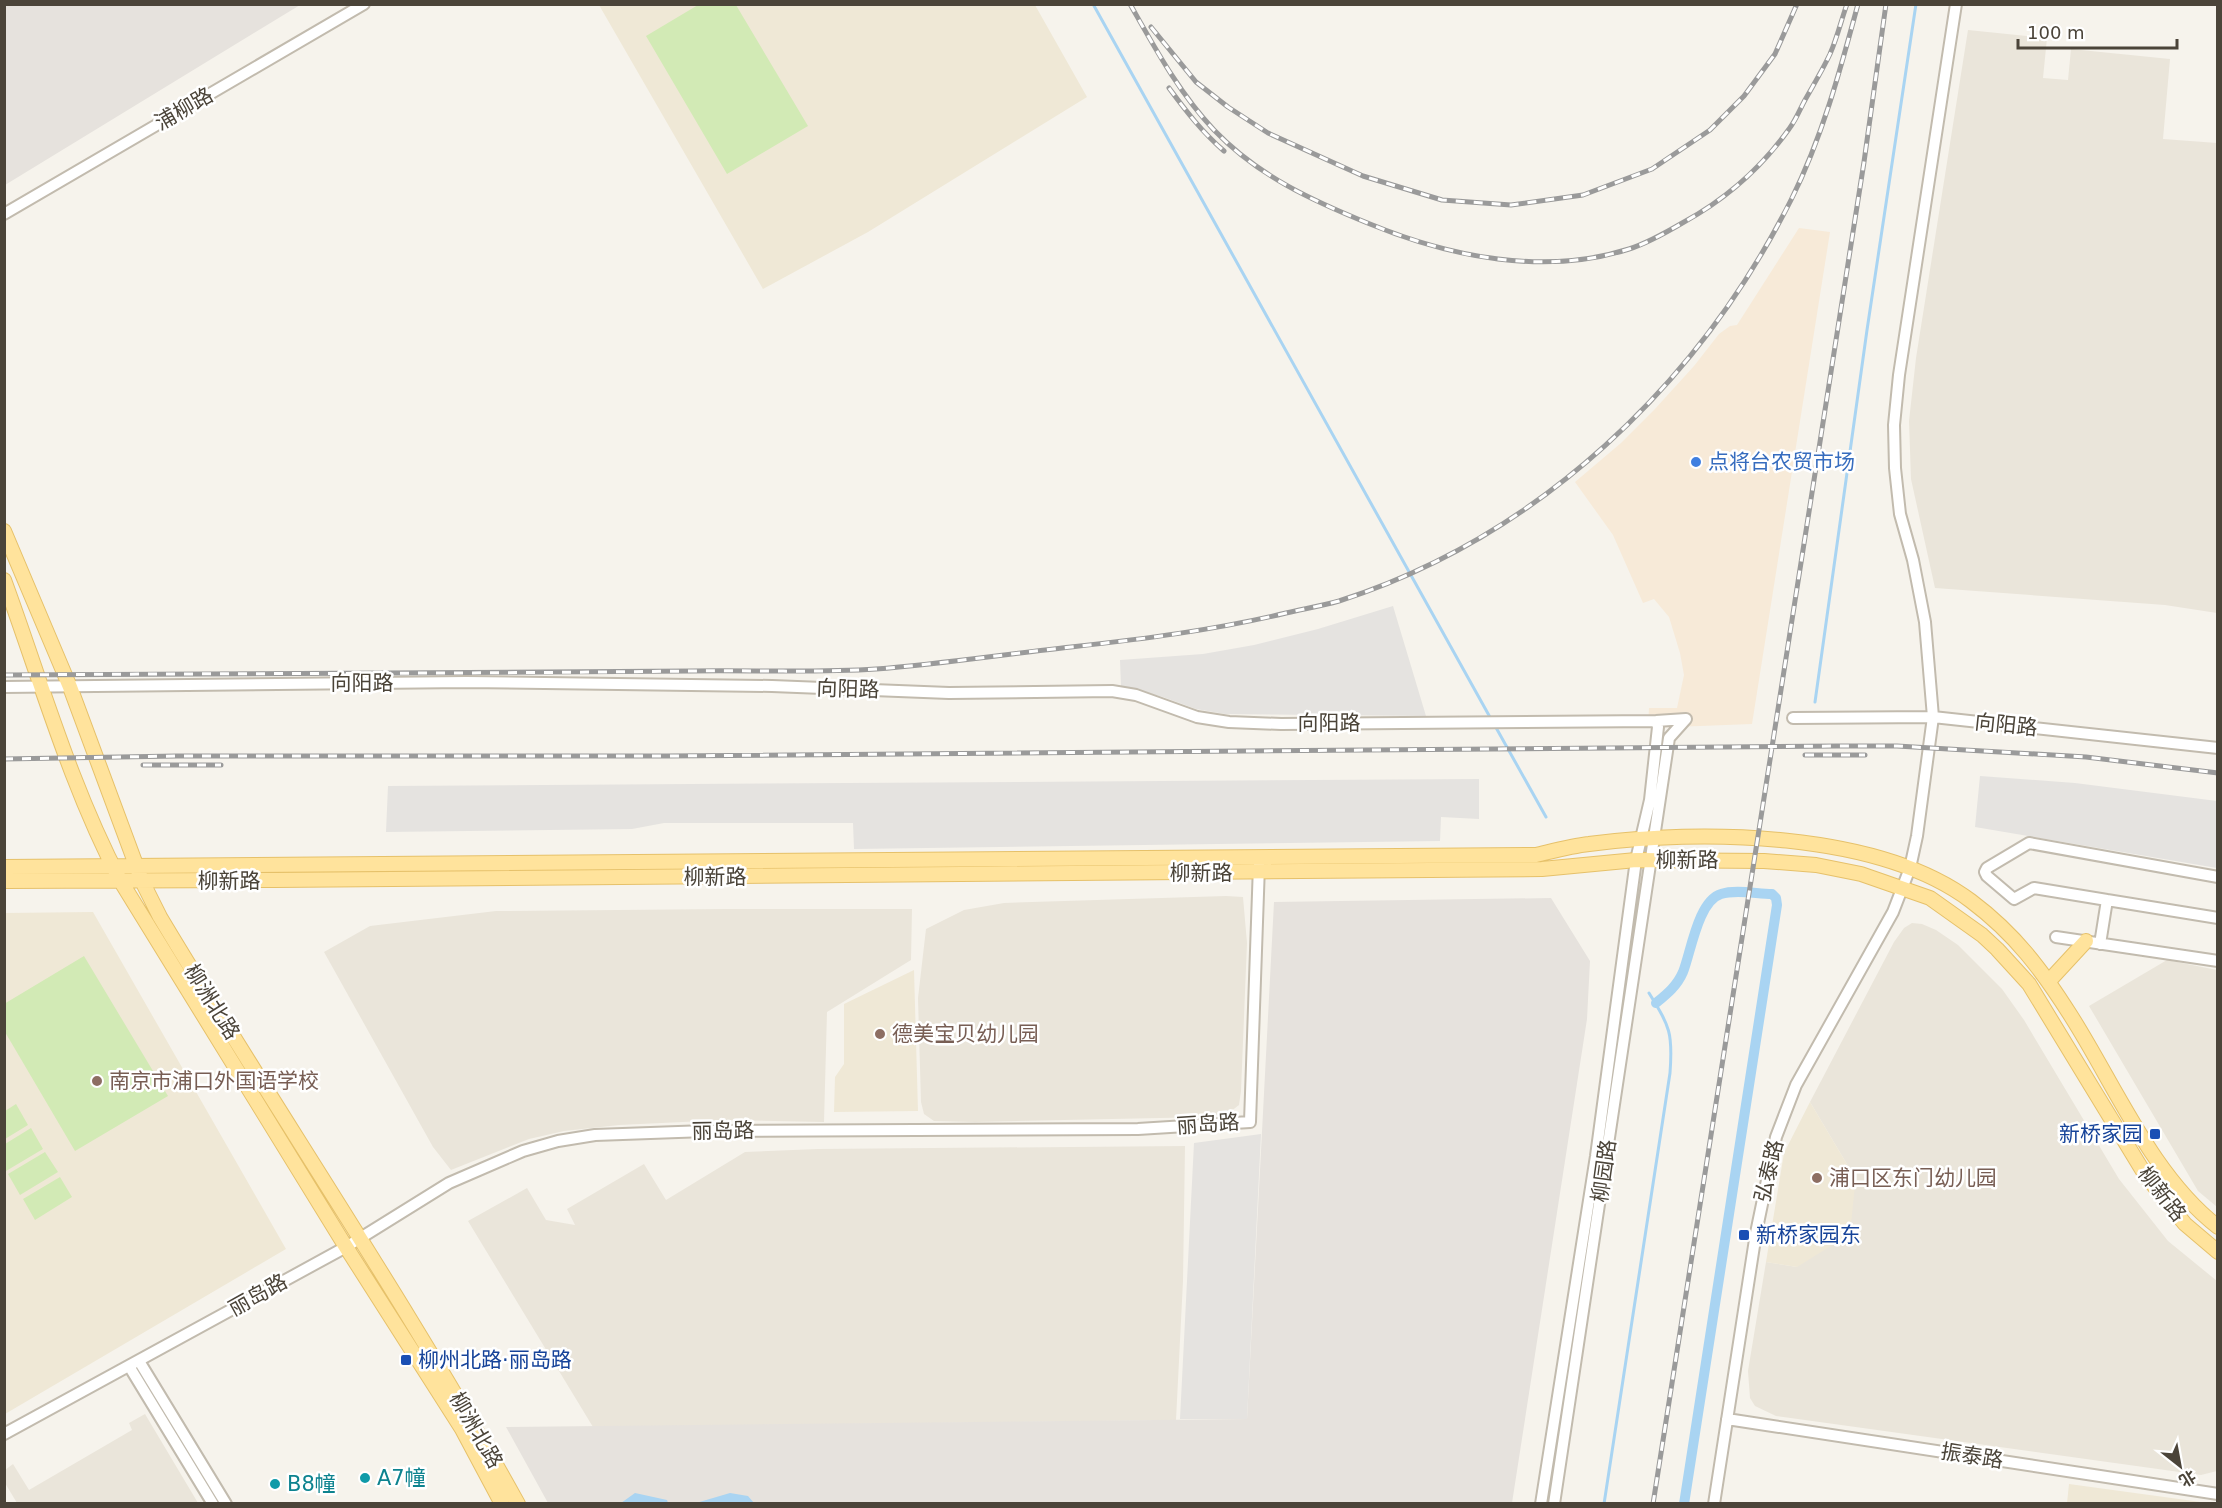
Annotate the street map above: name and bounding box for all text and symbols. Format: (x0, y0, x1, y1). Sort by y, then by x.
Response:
scale bar (2018, 12, 2177, 50)
text: 100 m (2027, 22, 2085, 43)
street label: 浦柳路 (151, 83, 217, 135)
place label: 点将台农贸市场 (1708, 450, 1855, 474)
marker: 点将台农贸市场 (1689, 455, 1703, 469)
street label: 向阳路 (331, 671, 394, 695)
street label: 向阳路 (816, 676, 880, 702)
street label: 向阳路 (1973, 710, 2039, 740)
street label: 向阳路 (1298, 711, 1361, 735)
street label: 柳新路 (1656, 848, 1719, 872)
street label: 柳新路 (1170, 861, 1233, 885)
street label: 柳新路 (684, 865, 747, 889)
street label: 柳新路 (198, 869, 261, 893)
street label: 柳洲北路 (180, 960, 244, 1044)
place label: 德美宝贝幼儿园 (892, 1022, 1039, 1046)
marker: 德美宝贝幼儿园 (873, 1027, 887, 1041)
place label: 南京市浦口外国语学校 (109, 1069, 319, 1093)
marker: 南京市浦口外国语学校 (90, 1074, 104, 1088)
street label: 丽岛路 (1176, 1110, 1240, 1138)
street label: 丽岛路 (691, 1118, 755, 1144)
place label: 新桥家园 (2059, 1122, 2143, 1146)
marker: 新桥家园 (2148, 1127, 2162, 1141)
street label: 柳园路 (1588, 1138, 1620, 1204)
street label: 弘泰路 (1750, 1138, 1788, 1204)
street label: 柳新路 (2133, 1162, 2191, 1226)
place label: 浦口区东门幼儿园 (1829, 1166, 1997, 1190)
marker: 浦口区东门幼儿园 (1810, 1171, 1824, 1185)
place label: 新桥家园东 (1756, 1223, 1861, 1247)
marker: 新桥家园东 (1737, 1228, 1751, 1242)
street label: 丽岛路 (225, 1269, 291, 1321)
place label: 柳州北路·丽岛路 (418, 1348, 572, 1372)
marker: 柳州北路·丽岛路 (399, 1353, 413, 1367)
street label: 柳洲北路 (445, 1388, 507, 1472)
north arrow (2150, 1436, 2210, 1496)
street label: 振泰路 (1939, 1439, 2005, 1473)
place label: A7幢 (377, 1466, 426, 1490)
text: 北 (2176, 1466, 2199, 1491)
marker: A7幢 (358, 1471, 372, 1485)
place label: B8幢 (287, 1472, 336, 1496)
marker: B8幢 (268, 1477, 282, 1491)

